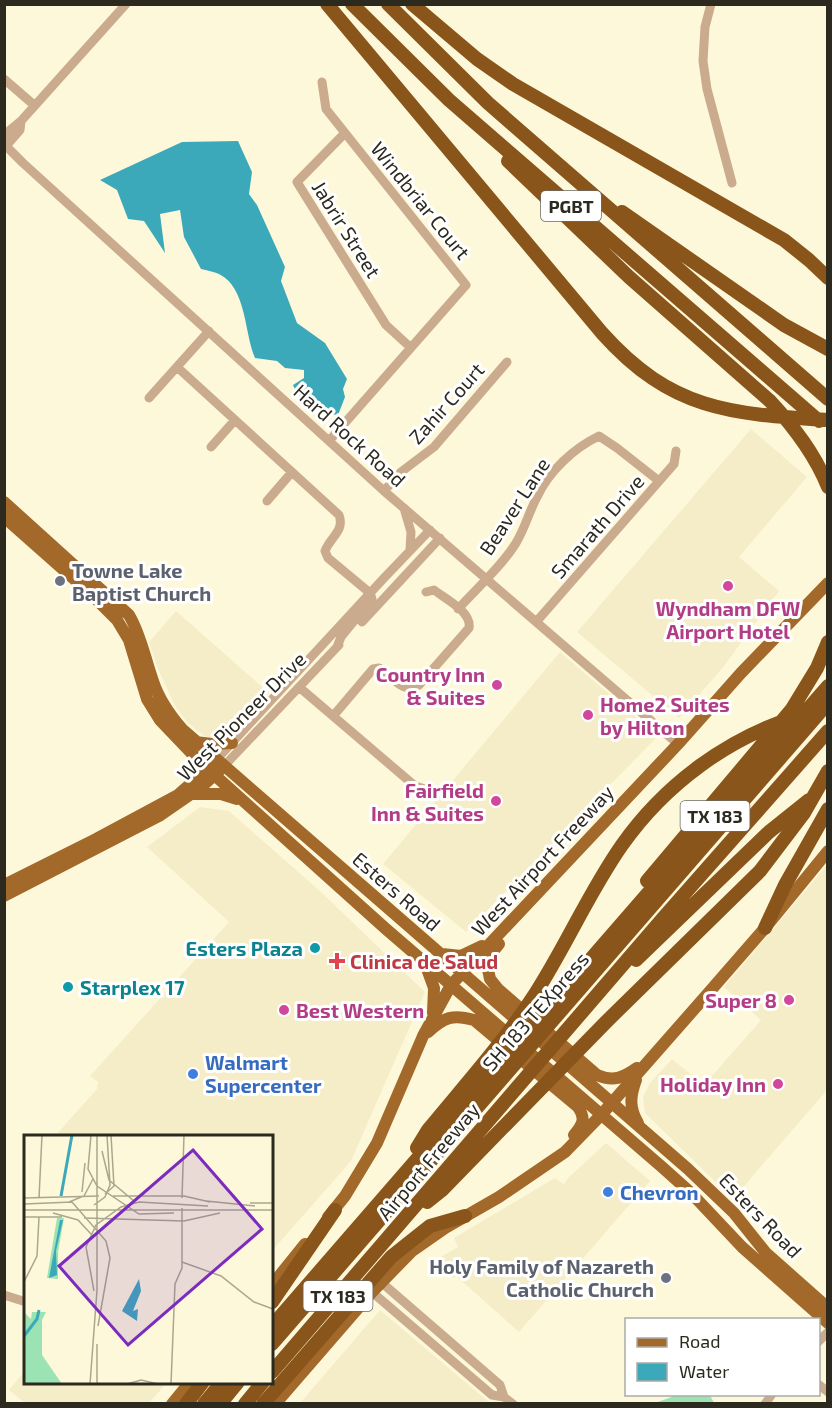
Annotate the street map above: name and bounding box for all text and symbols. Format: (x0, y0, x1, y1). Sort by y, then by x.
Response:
street label: Windbriar Court (366, 136, 476, 264)
street label: Jabrir Street (308, 176, 386, 282)
road number: PGBT (541, 191, 601, 221)
street label: Zahir Court (403, 357, 489, 448)
street label: Hard Rock Road (289, 379, 411, 491)
street label: Beaver Lane (474, 453, 554, 559)
street label: Smarath Drive (545, 469, 649, 583)
place label: Towne Lake Baptist Church (72, 558, 211, 605)
marker: Towne Lake Baptist Church (53, 574, 67, 588)
marker: Wyndham DFW Airport Hotel (721, 579, 735, 593)
place label: Wyndham DFW Airport Hotel (656, 596, 800, 643)
street label: West Pioneer Drive (172, 647, 310, 785)
place label: Country Inn & Suites (376, 662, 485, 709)
marker: Country Inn & Suites (490, 678, 504, 692)
place label: Home2 Suites by Hilton (600, 692, 730, 740)
marker: Home2 Suites by Hilton (581, 708, 595, 722)
place label: Fairfield Inn & Suites (371, 778, 484, 825)
street label: West Airport Freeway (466, 779, 618, 940)
marker: Fairfield Inn & Suites (489, 794, 503, 808)
road number: TX 183 (680, 801, 750, 831)
street label: Esters Road (348, 846, 446, 936)
place label: Esters Plaza (186, 936, 303, 960)
marker: Esters Plaza (308, 941, 322, 955)
street label: SH 183 TEXpress (477, 947, 593, 1075)
place label: Clinica de Salud (350, 949, 498, 973)
marker: Clinica de Salud (328, 952, 346, 970)
place label: Starplex 17 (80, 975, 185, 999)
marker: Starplex 17 (61, 980, 75, 994)
place label: Super 8 (705, 988, 777, 1012)
marker: Super 8 (782, 993, 796, 1007)
place label: Best Western (296, 998, 424, 1022)
marker: Best Western (277, 1003, 291, 1017)
place label: Walmart Supercenter (205, 1050, 322, 1097)
marker: Walmart Supercenter (186, 1067, 200, 1081)
place label: Holiday Inn (660, 1072, 766, 1097)
marker: Holiday Inn (771, 1077, 785, 1091)
street label: Airport Freeway (372, 1097, 484, 1225)
inset map (24, 1135, 273, 1384)
street label: Esters Road (715, 1168, 807, 1262)
place label: Chevron (620, 1180, 698, 1204)
marker: Chevron (601, 1185, 615, 1199)
place label: Holy Family of Nazareth Catholic Church (429, 1254, 654, 1301)
marker: Holy Family of Nazareth Catholic Church (659, 1271, 673, 1285)
road number: TX 183 (304, 1281, 372, 1311)
legend (625, 1318, 820, 1396)
text: Road (679, 1330, 720, 1352)
text: Water (679, 1360, 729, 1382)

